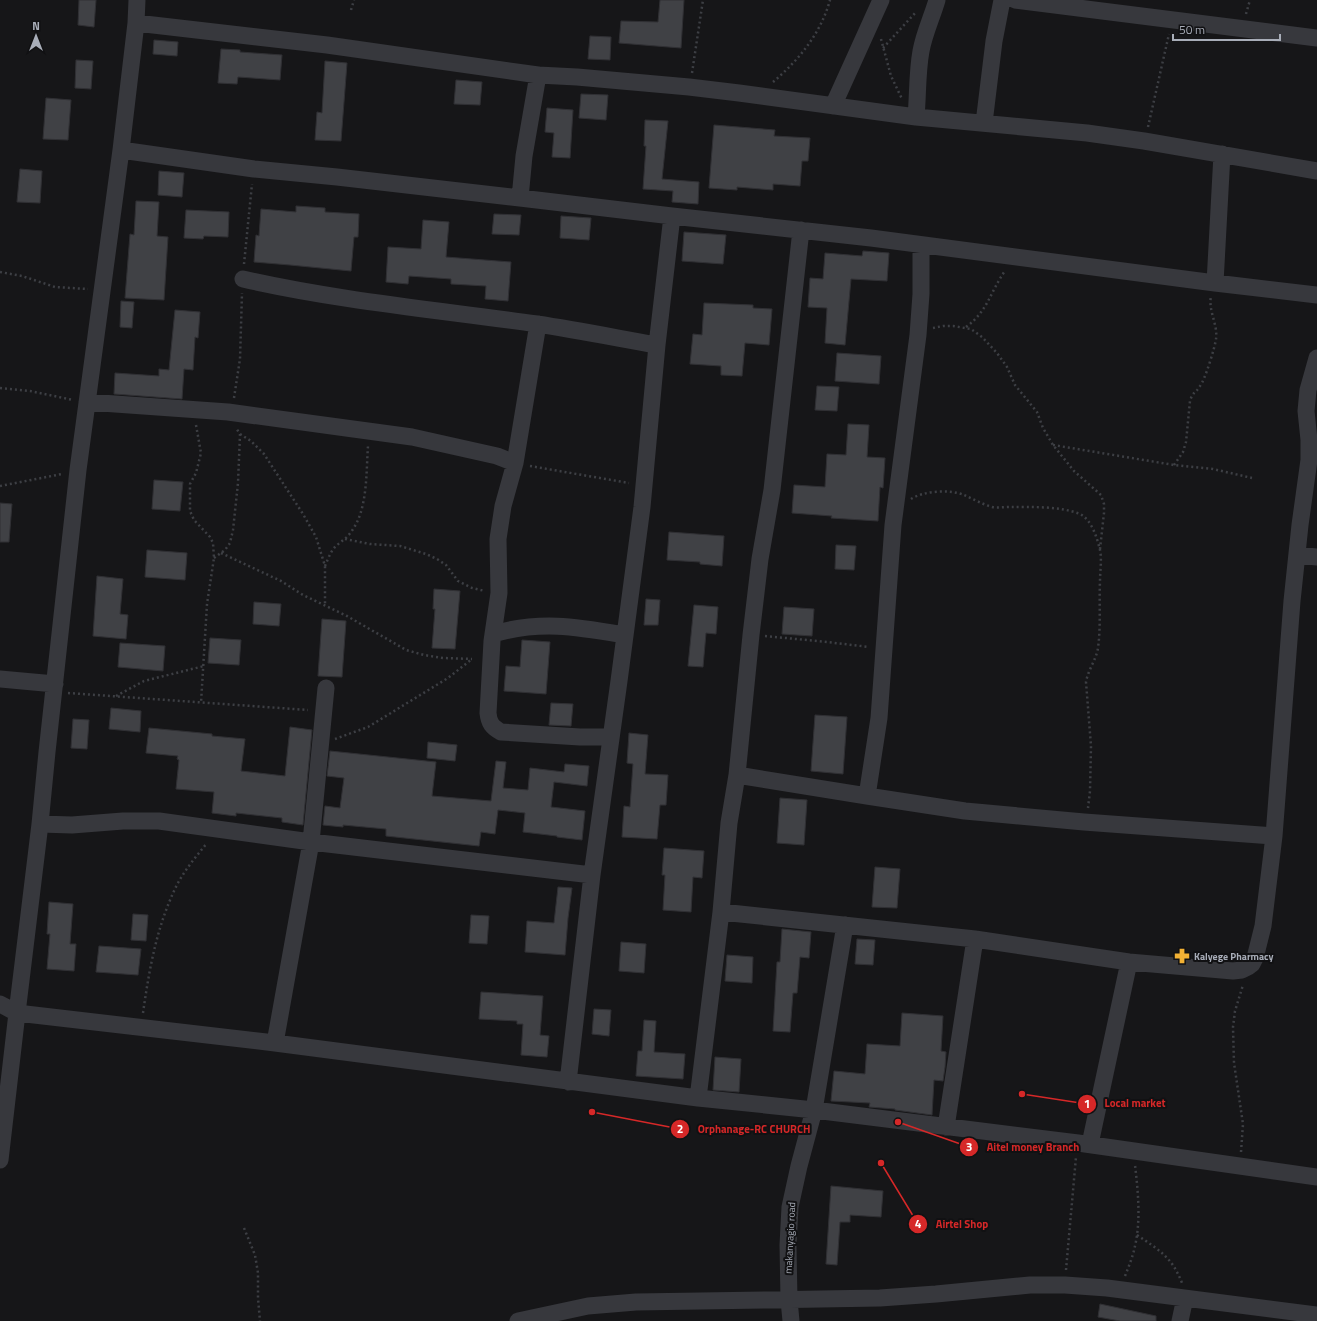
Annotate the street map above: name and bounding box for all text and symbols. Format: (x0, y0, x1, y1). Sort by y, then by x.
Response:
north arrow (16, 16, 56, 56)
scale bar (1173, 16, 1280, 42)
text: N (32, 18, 40, 34)
text: 50 m (1179, 20, 1205, 39)
pharmacy icon: Kalyege Pharmacy (1173, 947, 1191, 965)
place label: Kalyege Pharmacy (1194, 949, 1274, 964)
callout: Local market (1077, 1092, 1174, 1115)
text: 1 (1084, 1094, 1090, 1113)
text: Local market (1104, 1095, 1166, 1111)
callout: Orphanage-RC CHURCH (670, 1118, 818, 1141)
text: 2 (677, 1119, 683, 1138)
text: Orphanage-RC CHURCH (698, 1121, 810, 1137)
callout: Aitel money Branch (959, 1136, 1087, 1159)
text: 3 (966, 1137, 972, 1156)
text: Aitel money Branch (987, 1139, 1079, 1155)
street label: makanyagio road (781, 1202, 799, 1274)
callout: Airtel Shop (908, 1212, 996, 1235)
text: 4 (915, 1214, 922, 1233)
text: Airtel Shop (936, 1216, 988, 1232)

